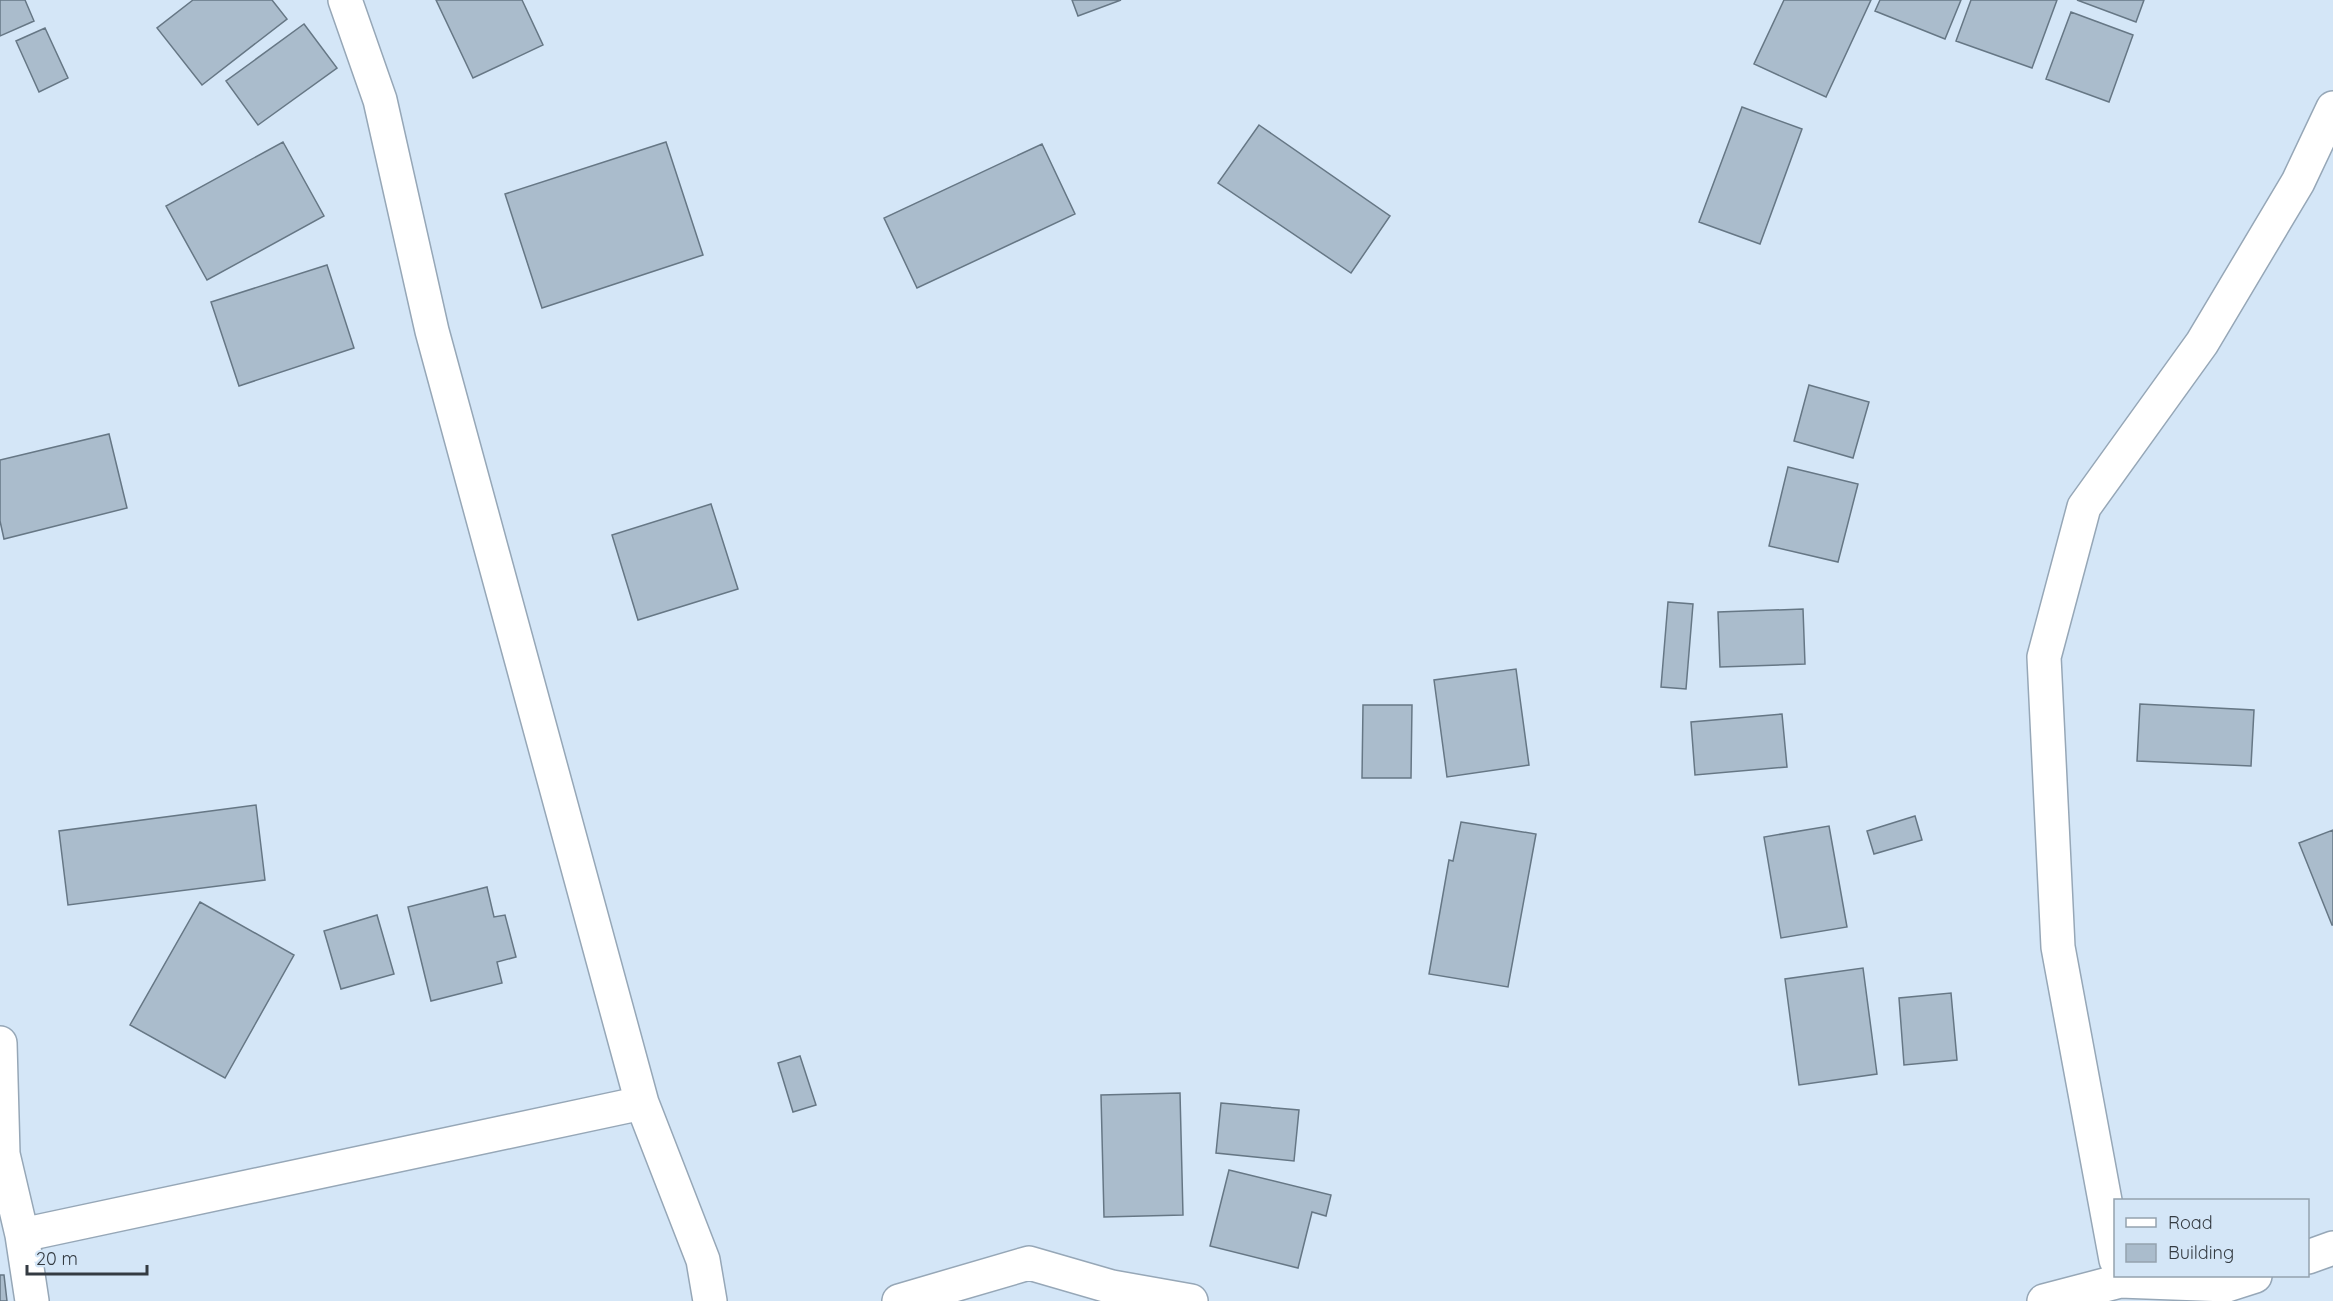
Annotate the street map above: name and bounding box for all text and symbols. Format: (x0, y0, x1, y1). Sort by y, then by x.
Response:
legend (2114, 1199, 2309, 1277)
text: Road (2168, 1211, 2213, 1234)
scale bar (27, 1238, 147, 1276)
text: Building (2168, 1241, 2234, 1264)
text: 20 m (36, 1247, 78, 1270)

